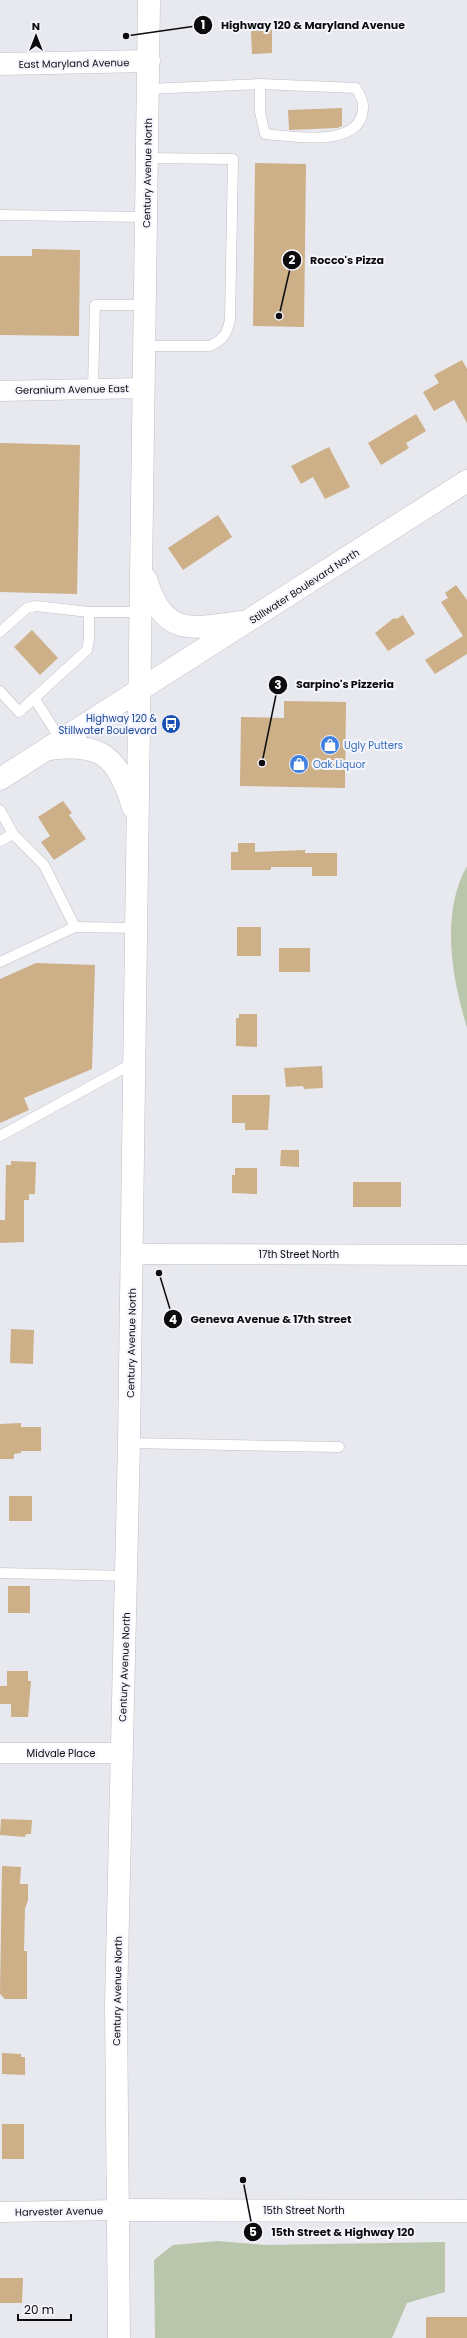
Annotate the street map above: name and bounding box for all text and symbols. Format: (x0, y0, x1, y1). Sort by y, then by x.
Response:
callout: Highway 120 & Maryland Avenue (193, 13, 413, 36)
north arrow (16, 16, 56, 56)
text: 1 (201, 16, 205, 33)
text: Highway 120 & Maryland Avenue (221, 17, 405, 33)
text: N (32, 18, 40, 34)
street label: East Maryland Avenue (19, 55, 130, 72)
street label: Century Avenue North (139, 118, 156, 228)
callout: Rocco's Pizza (282, 249, 392, 272)
text: 2 (289, 251, 296, 268)
text: Rocco's Pizza (310, 252, 384, 268)
street label: Geranium Avenue East (15, 381, 129, 398)
street label: Stillwater Boulevard North (246, 545, 362, 628)
callout: Sarpino's Pizzeria (268, 673, 402, 696)
text: 3 (274, 676, 282, 693)
text: Sarpino's Pizzeria (296, 676, 394, 692)
place label: Highway 120 & Stillwater Boulevard (58, 711, 158, 738)
bus stop icon: Highway 120 & Stillwater Boulevard (160, 713, 182, 735)
shop icon: Ugly Putters (319, 734, 341, 756)
place label: Ugly Putters (344, 738, 403, 753)
shop icon: Oak Liquor (288, 753, 310, 775)
place label: Oak Liquor (313, 757, 366, 772)
street label: 17th Street North (259, 1247, 339, 1262)
street label: Century Avenue North (123, 1288, 140, 1398)
callout: Geneva Avenue & 17th Street (163, 1308, 360, 1331)
text: 4 (169, 1311, 177, 1328)
text: Geneva Avenue & 17th Street (190, 1311, 352, 1327)
street label: Century Avenue North (115, 1612, 134, 1722)
street label: Midvale Place (27, 1746, 95, 1761)
street label: Century Avenue North (109, 1936, 126, 2046)
street label: Harvester Avenue (15, 2203, 103, 2220)
street label: 15th Street North (263, 2203, 345, 2218)
callout: 15th Street & Highway 120 (243, 2221, 422, 2244)
text: 5 (249, 2223, 257, 2240)
text: 15th Street & Highway 120 (272, 2224, 414, 2240)
scale bar (18, 2296, 71, 2322)
text: 20 m (24, 2301, 54, 2318)

